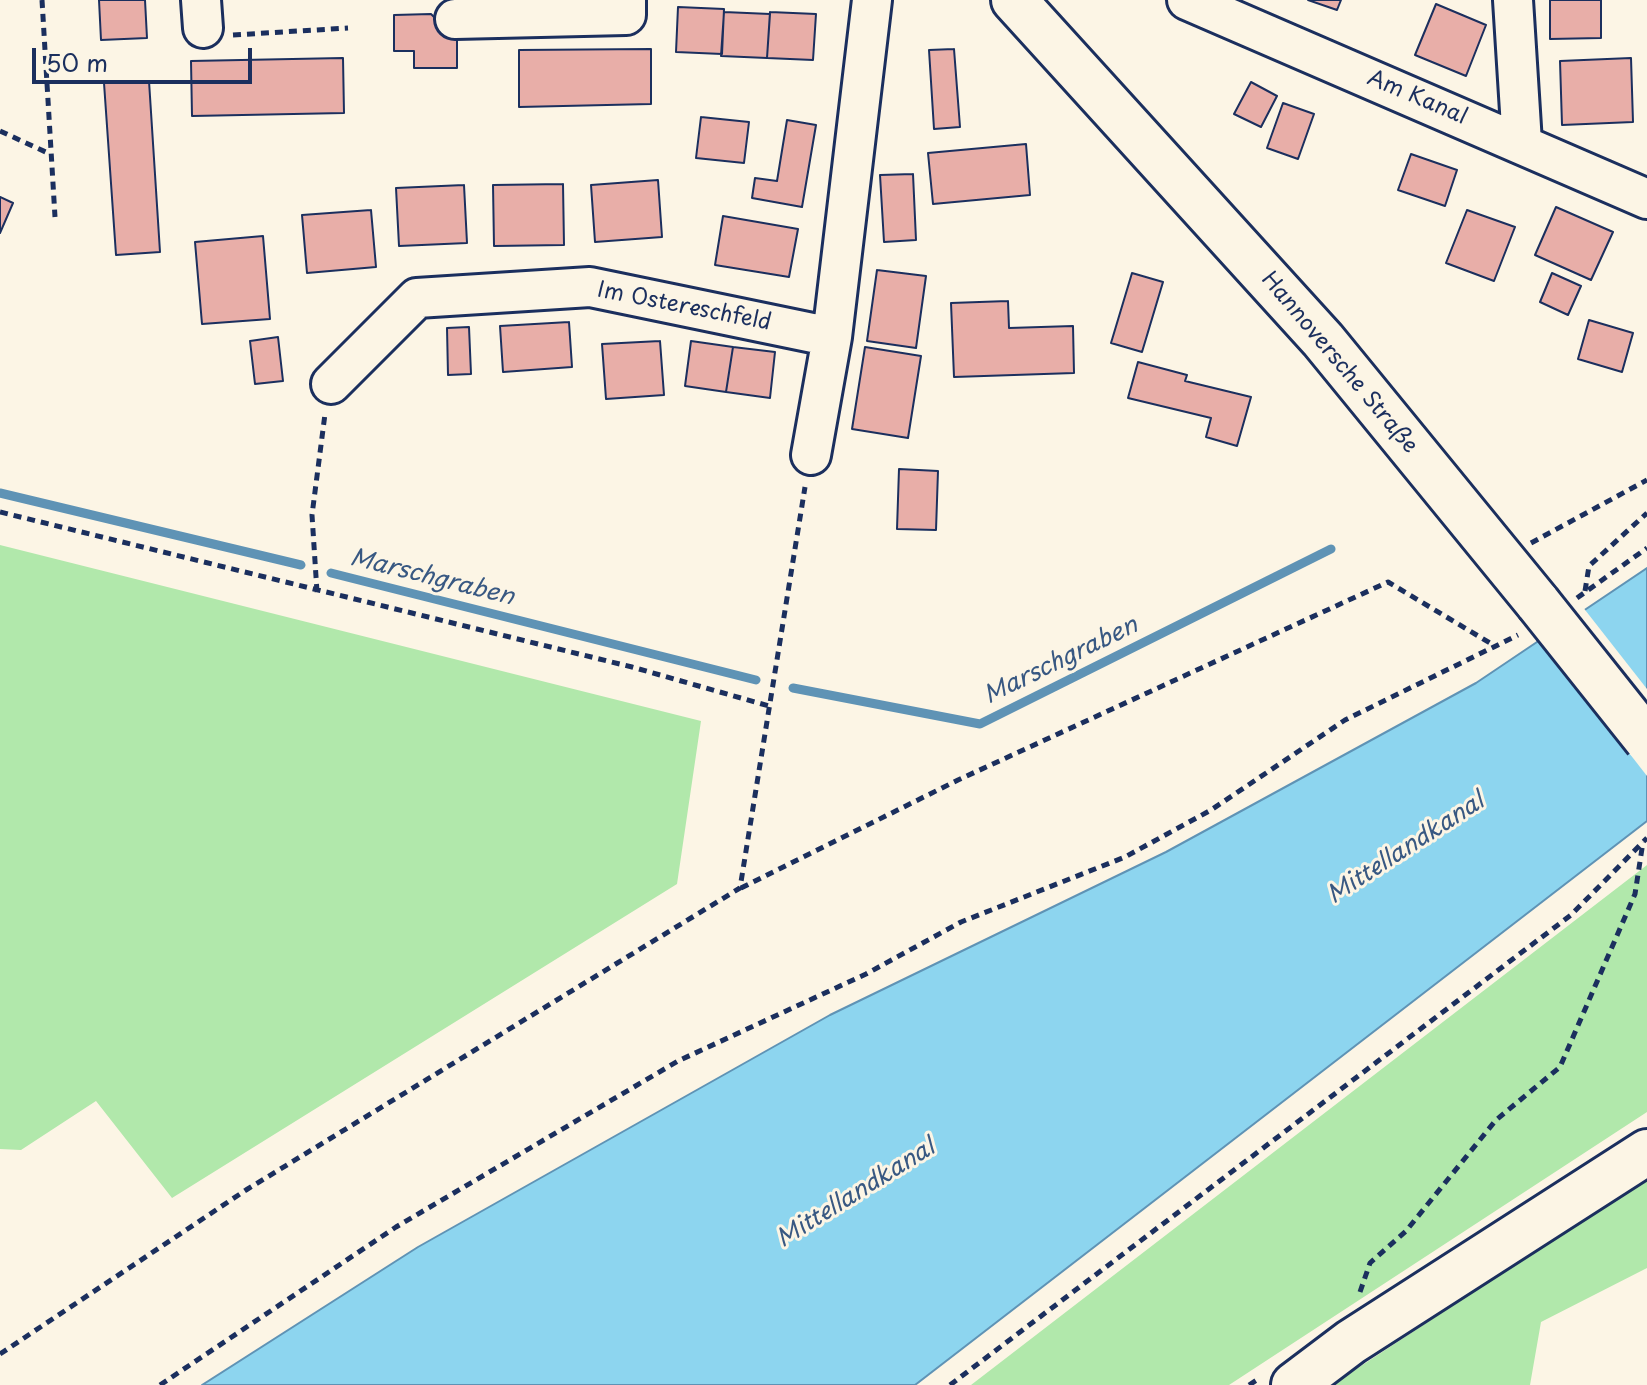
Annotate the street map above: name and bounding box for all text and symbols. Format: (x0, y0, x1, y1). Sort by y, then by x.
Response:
scale bar (36, 32, 256, 82)
text: 50 m (46, 44, 108, 80)
street label: Am Kanal (1363, 65, 1471, 131)
street label: Hannoversche Straße (1255, 267, 1423, 459)
street label: Im Ostereschfeld (595, 277, 773, 337)
water label: Marschgraben (347, 544, 517, 612)
water label: Marschgraben (979, 611, 1143, 711)
water label: Mittellandkanal (1322, 787, 1490, 911)
water label: Mittellandkanal (771, 1134, 941, 1254)

